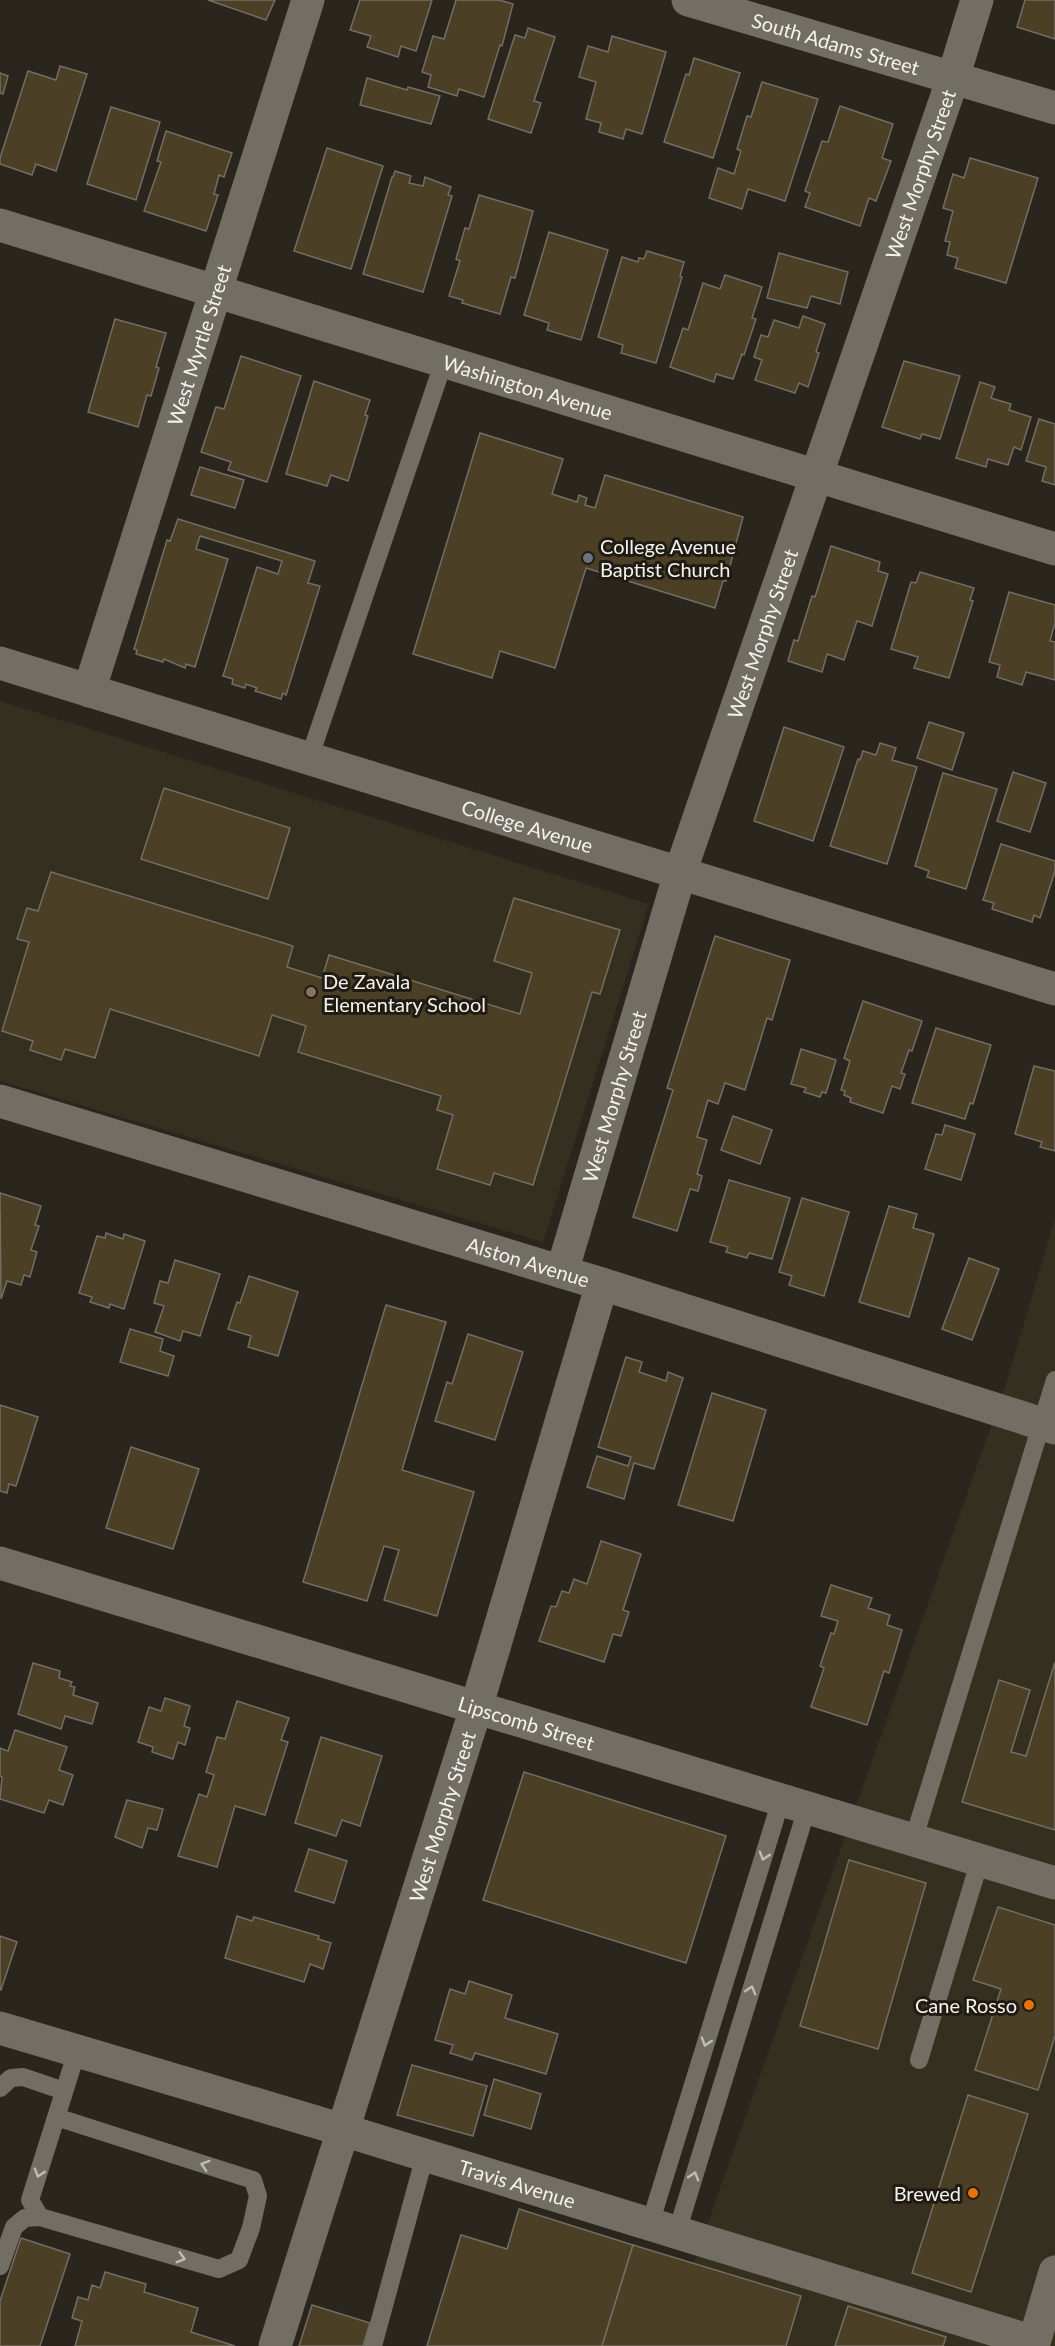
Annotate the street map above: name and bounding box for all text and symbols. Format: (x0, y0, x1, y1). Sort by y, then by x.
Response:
street label: South Adams Street (749, 7, 922, 79)
street label: West Morphy Street (880, 86, 960, 262)
street label: West Myrtle Street (162, 262, 235, 428)
street label: Washington Avenue (440, 350, 615, 424)
place label: College Avenue Baptist Church (600, 534, 736, 581)
street label: West Morphy Street (722, 546, 802, 722)
marker: College Avenue Baptist Church (581, 551, 595, 565)
street label: College Avenue (459, 794, 596, 858)
place label: De Zavala Elementary School (323, 969, 486, 1016)
marker: De Zavala Elementary School (304, 985, 318, 999)
street label: West Morphy Street (577, 1008, 651, 1185)
street label: Alston Avenue (464, 1232, 593, 1292)
street label: Lipscomb Street (455, 1691, 597, 1755)
street label: West Morphy Street (404, 1728, 480, 1905)
one-way arrow (759, 1850, 771, 1861)
one-way arrow (744, 1985, 756, 1996)
place label: Cane Rosso (915, 1993, 1017, 2017)
marker: Cane Rosso (1022, 1998, 1036, 2012)
one-way arrow (701, 2036, 713, 2047)
street label: Travis Avenue (456, 2154, 579, 2213)
one-way arrow (200, 2160, 211, 2172)
one-way arrow (34, 2167, 46, 2177)
one-way arrow (687, 2171, 699, 2182)
place label: Brewed (894, 2181, 961, 2205)
marker: Brewed (966, 2186, 980, 2200)
one-way arrow (175, 2251, 186, 2263)

